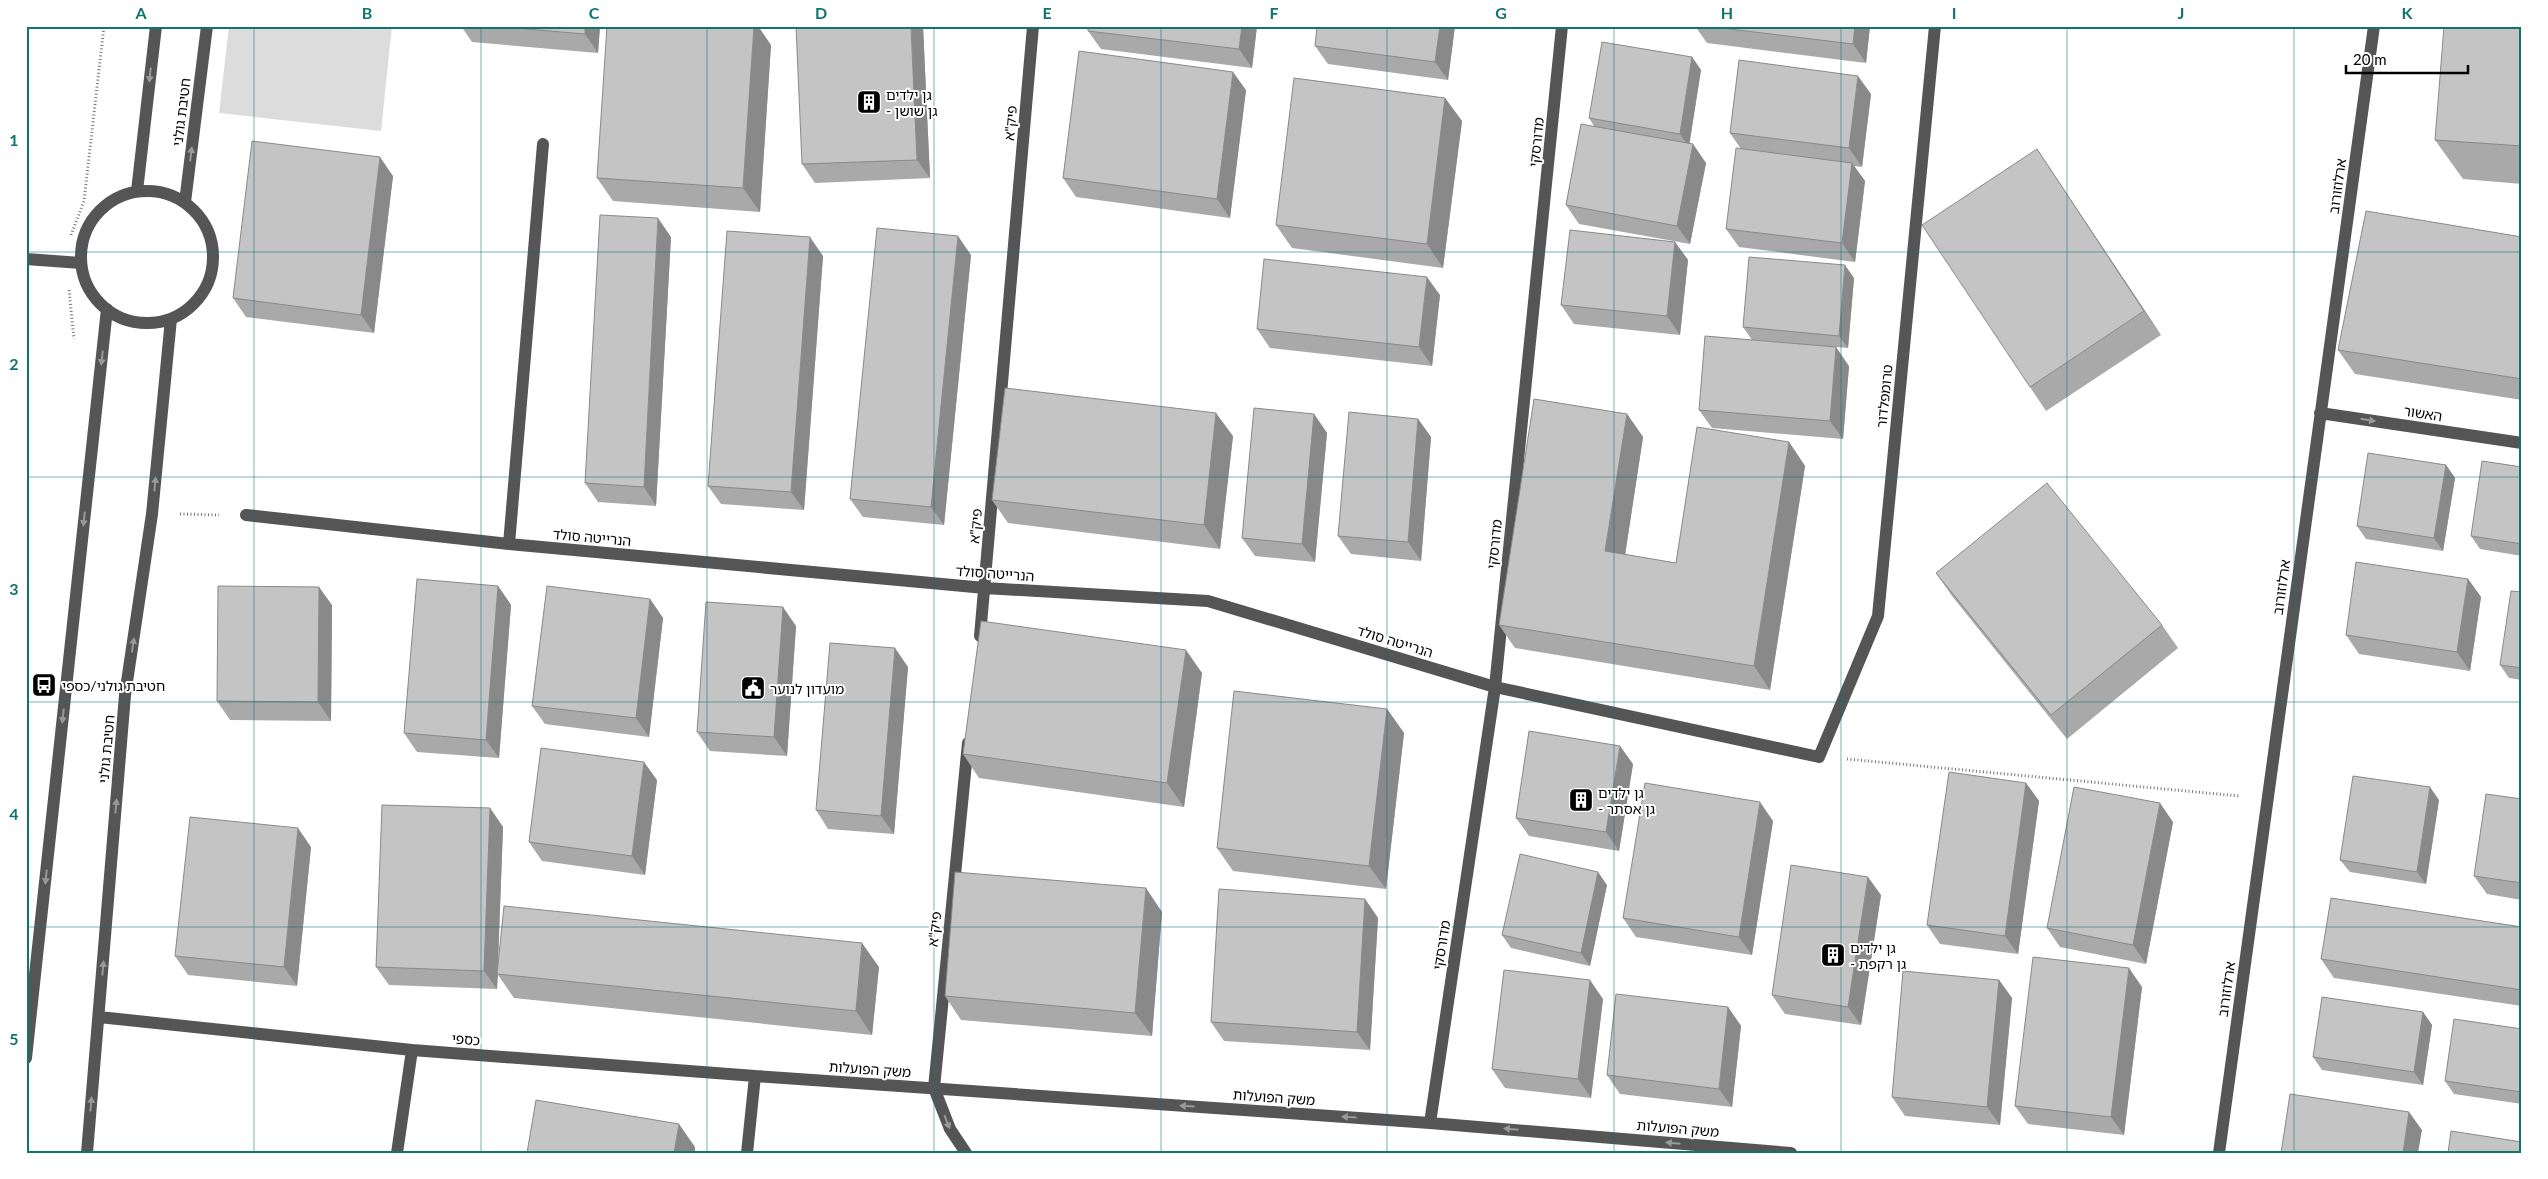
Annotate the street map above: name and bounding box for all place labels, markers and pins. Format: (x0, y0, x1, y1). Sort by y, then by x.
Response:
place label: גן ילדים - גן שושן (886, 86, 937, 119)
building icon: גן ילדים - גן שושן (856, 89, 882, 115)
bus stop icon: חטיבת גולני/כספי (31, 672, 57, 698)
public building icon: מועדון לנוער (740, 675, 766, 701)
place label: חטיבת גולני/כספי (62, 677, 165, 694)
place label: מועדון לנוער (770, 680, 844, 697)
place label: גן ילדים - גן אסתר (1598, 784, 1655, 817)
building icon: גן ילדים - גן אסתר (1568, 787, 1594, 813)
place label: גן ילדים - גן רקפת (1850, 939, 1906, 972)
building icon: גן ילדים - גן רקפת (1820, 942, 1846, 968)

